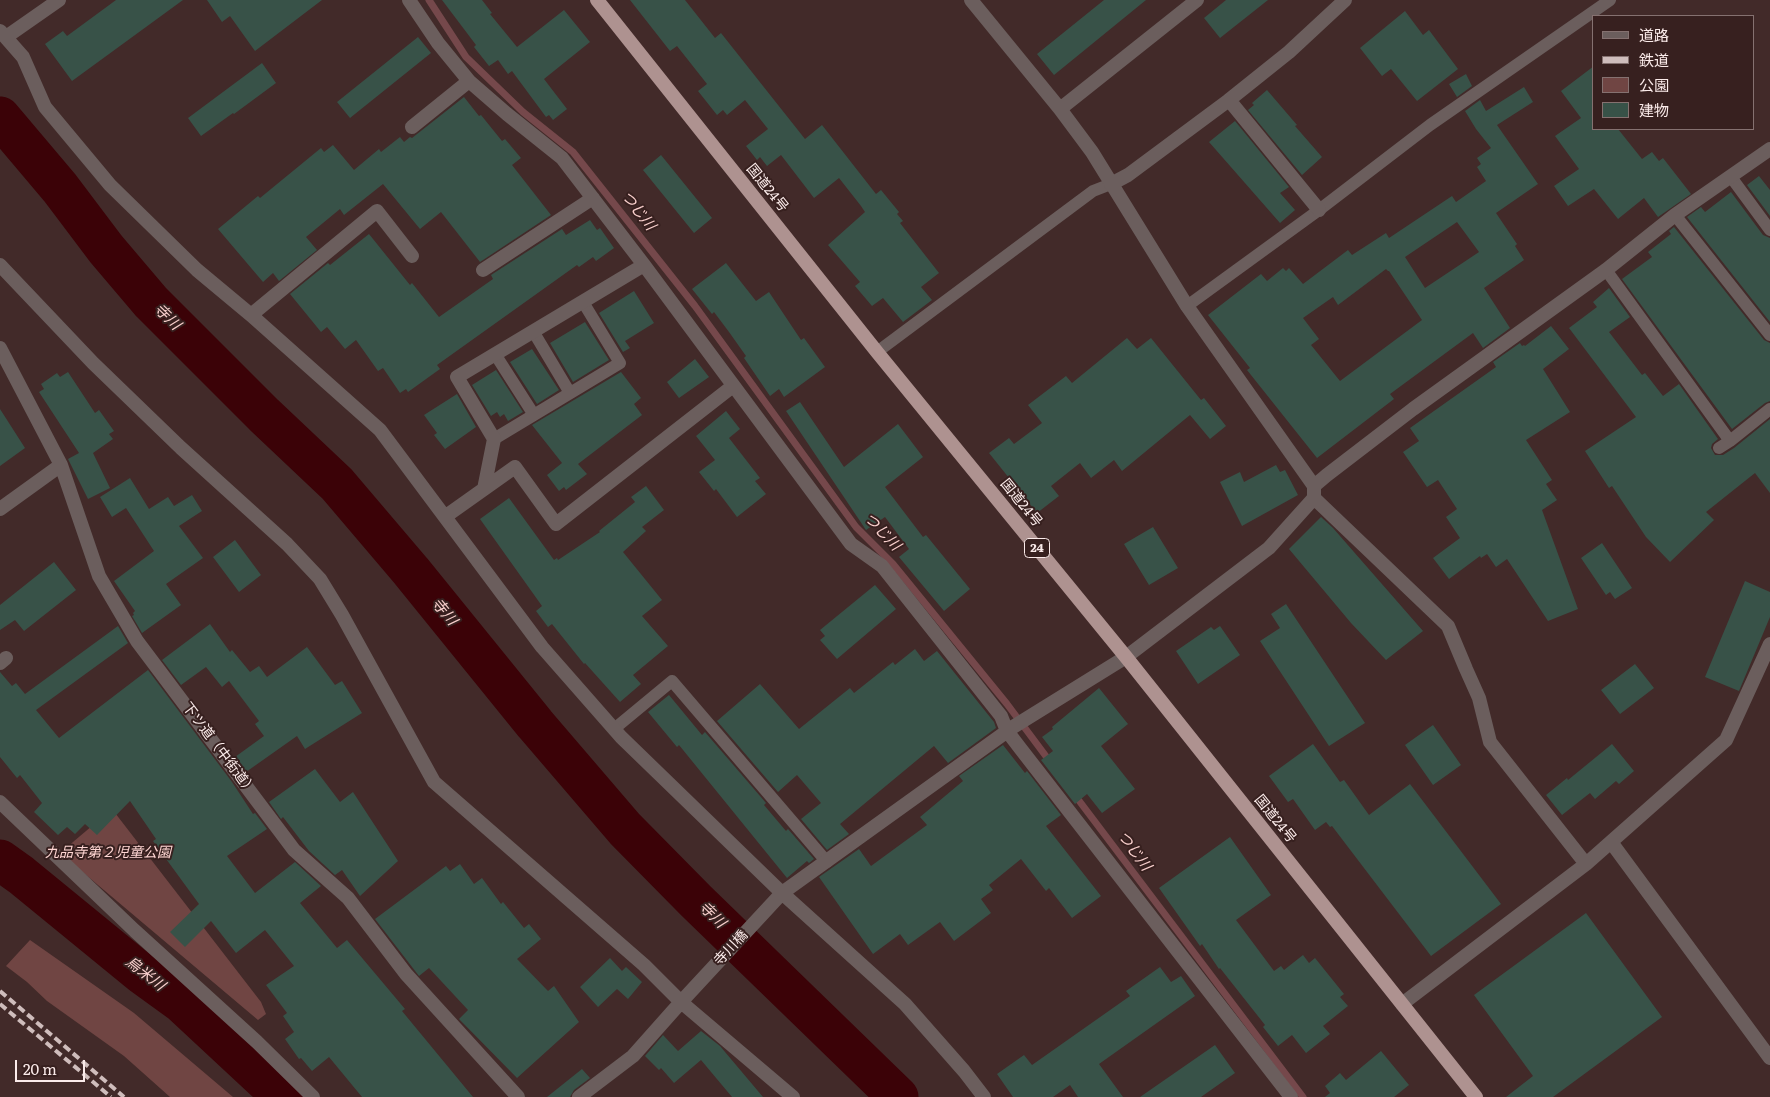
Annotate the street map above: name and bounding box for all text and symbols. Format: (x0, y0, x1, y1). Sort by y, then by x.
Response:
legend (1592, 15, 1755, 130)
text: 道路 (1639, 23, 1669, 46)
text: 鉄道 (1639, 48, 1669, 71)
text: 公園 (1639, 73, 1669, 96)
text: 建物 (1639, 98, 1669, 121)
street label: 国道24号 (743, 161, 791, 215)
water label: つじ川 (617, 188, 659, 234)
water label: 寺川 (150, 300, 184, 334)
street label: 国道24号 (997, 476, 1045, 530)
water label: つじ川 (860, 510, 904, 554)
road number: 24 (1024, 538, 1050, 558)
water label: 寺川 (427, 595, 461, 629)
street label: 下ツ道（中街道） (179, 699, 259, 799)
street label: 国道24号 (1251, 792, 1299, 846)
water label: つじ川 (1113, 828, 1155, 874)
park label: 九品寺第２児童公園 (45, 845, 171, 861)
water label: 寺川 (695, 898, 729, 932)
street label: 寺川橋 (711, 927, 751, 969)
water label: 烏米川 (122, 953, 168, 995)
scale bar (18, 1050, 88, 1082)
text: 20 m (23, 1057, 57, 1080)

